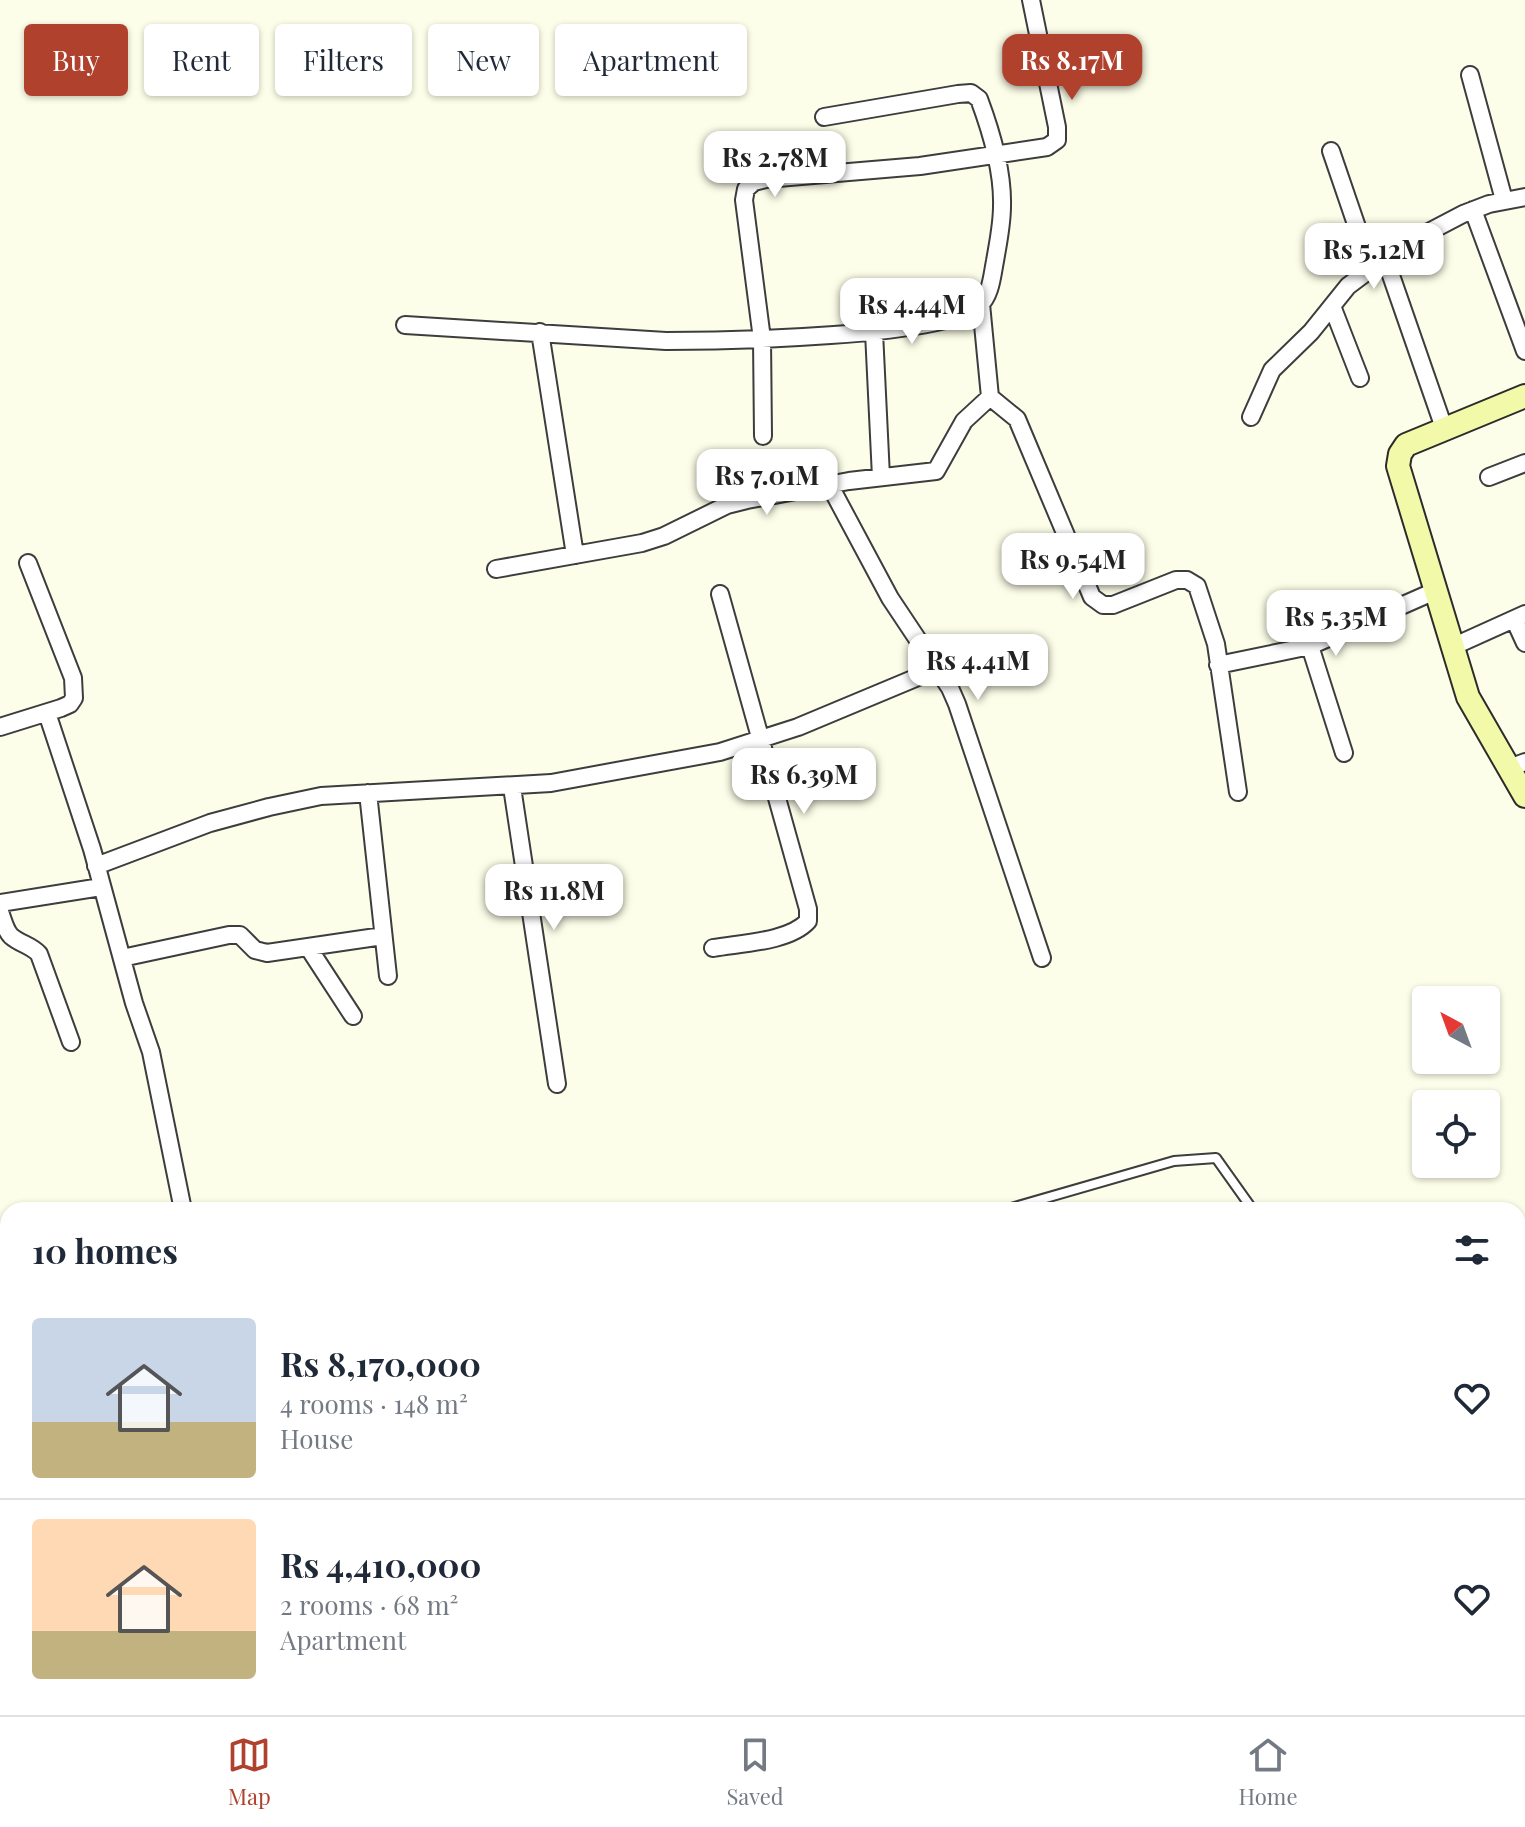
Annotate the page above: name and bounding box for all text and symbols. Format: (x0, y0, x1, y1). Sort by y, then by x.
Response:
chip: Buy (24, 24, 128, 96)
chip: Rent (144, 24, 259, 96)
chip: Filters (275, 24, 412, 96)
chip: New (428, 24, 539, 96)
chip: Apartment (555, 24, 747, 96)
pin: Rs 8.17M (989, 34, 1155, 102)
text: Rs 8.17M (1020, 42, 1124, 77)
pin: Rs 2.78M (692, 131, 858, 199)
text: Rs 2.78M (722, 139, 828, 174)
pin: Rs 5.12M (1291, 223, 1457, 291)
text: Rs 5.12M (1323, 231, 1425, 266)
pin: Rs 4.44M (829, 278, 995, 346)
text: Rs 4.44M (858, 286, 966, 321)
pin: Rs 7.01M (684, 449, 850, 517)
text: Rs 7.01M (715, 457, 819, 492)
pin: Rs 9.54M (990, 533, 1156, 601)
text: Rs 9.54M (1020, 541, 1126, 576)
pin: Rs 5.35M (1253, 590, 1419, 658)
text: Rs 5.35M (1285, 598, 1387, 633)
pin: Rs 4.41M (895, 634, 1061, 702)
text: Rs 4.41M (926, 642, 1030, 677)
pin: Rs 6.39M (721, 748, 887, 816)
text: Rs 6.39M (750, 756, 858, 791)
pin: Rs 11.8M (471, 864, 637, 932)
text: Rs 11.8M (503, 872, 605, 907)
north arrow (1412, 986, 1500, 1074)
map controls (1412, 986, 1500, 1178)
button: locate (1412, 1090, 1500, 1178)
text: 10 homes (32, 1227, 178, 1273)
icon: filters (1450, 1228, 1494, 1272)
text: Rs 8,170,000 (280, 1340, 481, 1386)
icon: home (96, 1350, 192, 1446)
icon: heart (1450, 1376, 1494, 1420)
text: 4 rooms · 148 m² (280, 1386, 468, 1421)
text: House (280, 1421, 353, 1456)
text: Rs 4,410,000 (280, 1541, 481, 1587)
icon: home (96, 1551, 192, 1647)
icon: heart (1450, 1577, 1494, 1621)
text: 2 rooms · 68 m² (280, 1587, 458, 1622)
text: Apartment (280, 1622, 406, 1657)
tab: Map (227, 1733, 271, 1811)
tab: Saved (726, 1733, 784, 1811)
tab: Home (1239, 1733, 1298, 1811)

